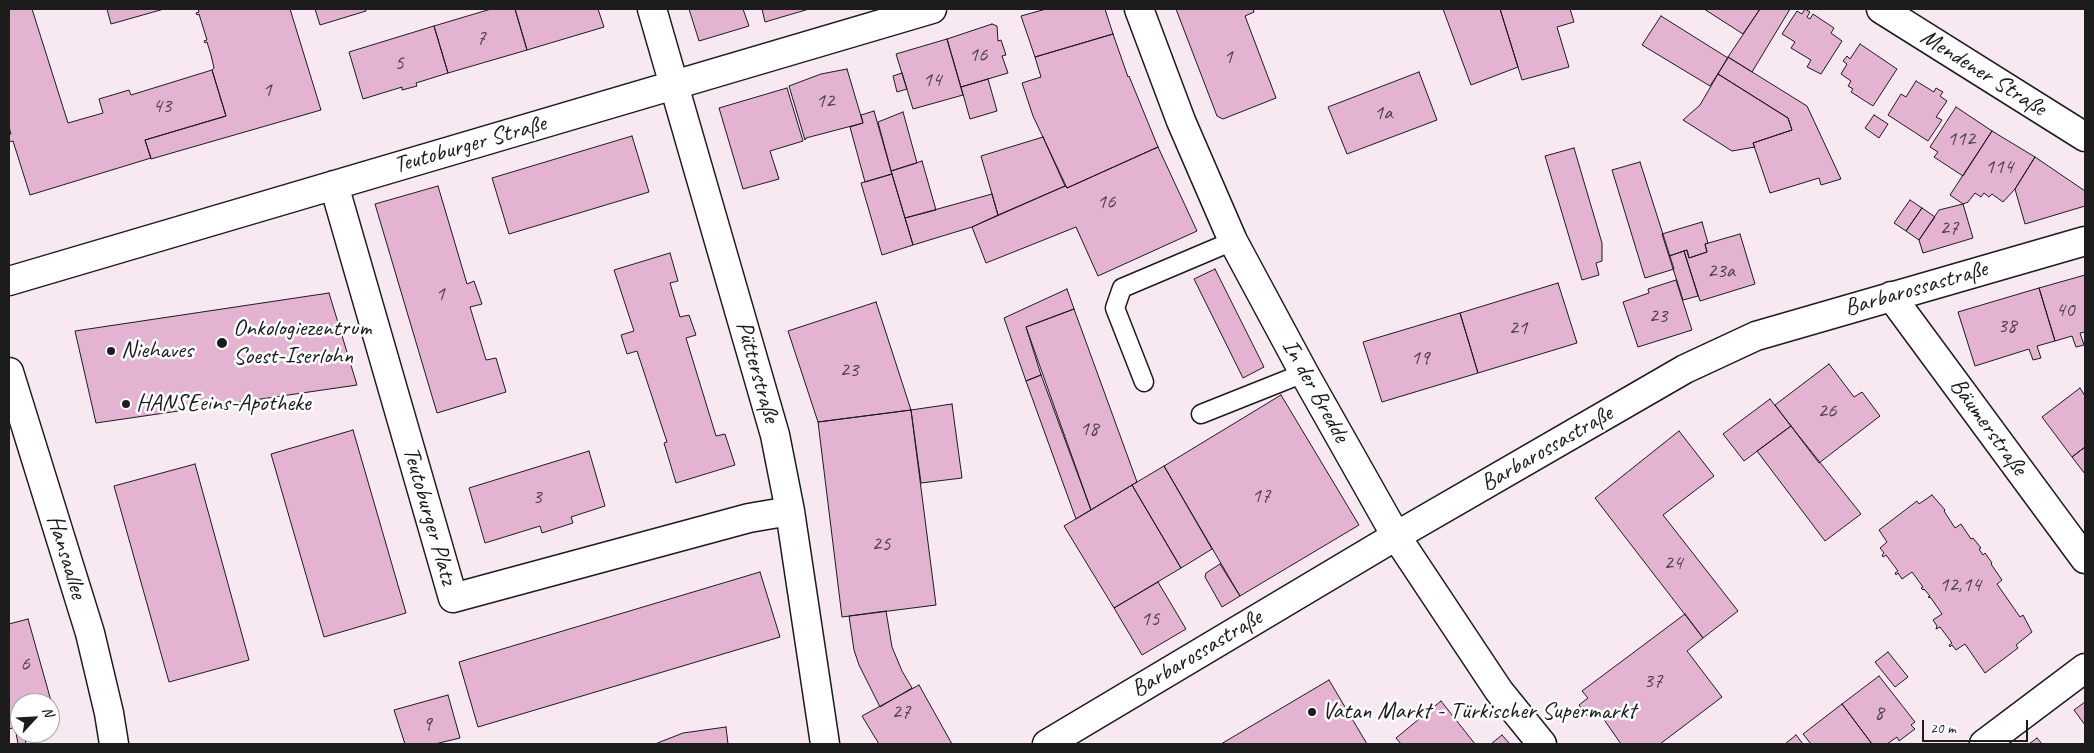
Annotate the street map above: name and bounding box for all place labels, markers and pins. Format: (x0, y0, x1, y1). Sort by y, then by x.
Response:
place label: Onkologiezentrum Soest-Iserlohn (233, 315, 371, 371)
marker: Onkologiezentrum Soest-Iserlohn (215, 336, 229, 350)
place label: Niehaves (121, 337, 193, 365)
marker: Niehaves (105, 345, 117, 357)
place label: HANSEeins-Apotheke (136, 390, 311, 418)
marker: HANSEeins-Apotheke (120, 398, 132, 410)
place label: Vatan Markt - Türkischer Supermarkt (1322, 698, 1636, 726)
marker: Vatan Markt - Türkischer Supermarkt (1306, 706, 1318, 718)

